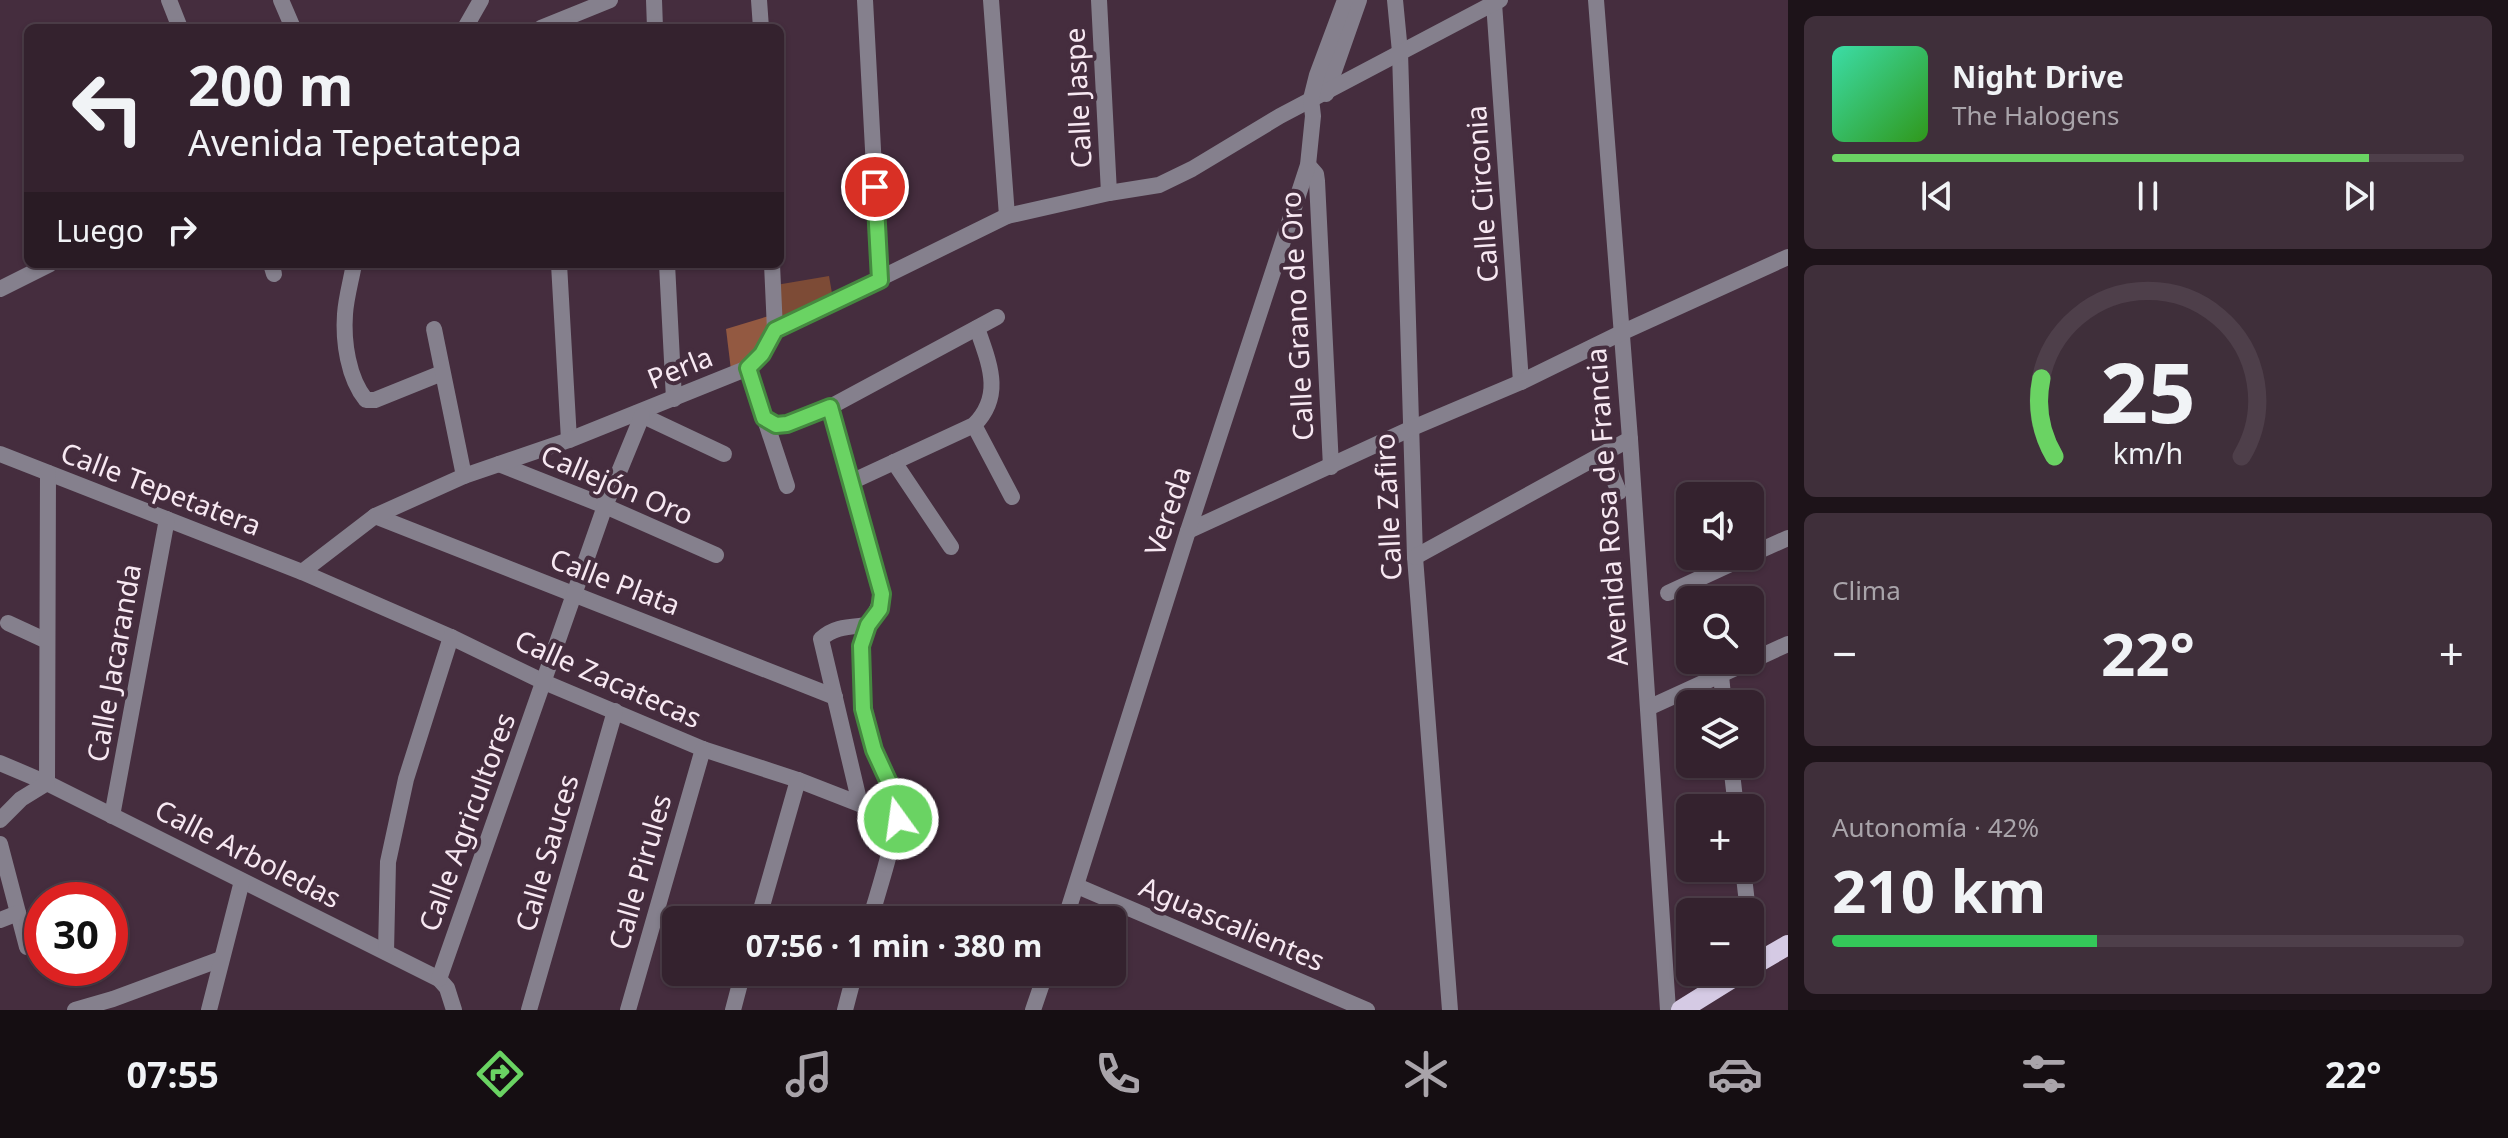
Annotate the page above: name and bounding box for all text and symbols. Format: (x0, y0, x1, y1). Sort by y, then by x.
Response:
street label: Calle Jaspe (1054, 27, 1100, 169)
text: 200 m (188, 46, 353, 122)
icon: left (56, 56, 160, 160)
text: Night Drive (1952, 56, 2124, 97)
text: The Halogens (1952, 97, 2119, 133)
street label: Calle Circonia (1456, 104, 1506, 284)
text: Avenida Tepetatepa (188, 118, 522, 167)
pin (841, 153, 909, 221)
icon: arrive (853, 165, 897, 209)
icon: previous (1915, 174, 1959, 218)
icon: pause (2126, 174, 2170, 218)
icon: next (2337, 174, 2381, 218)
street label: Calle Grano de Oro (1270, 190, 1322, 442)
icon: right (160, 208, 204, 252)
text: Luego (56, 210, 144, 251)
text: 25 (2100, 333, 2196, 446)
street label: Perla (641, 337, 718, 397)
street label: Avenida Rosa de Francia (1576, 347, 1636, 667)
street label: Calle Tepetatera (56, 432, 267, 544)
street label: Calle Zafiro (1364, 432, 1410, 582)
text: km/h (2113, 433, 2183, 472)
street label: Callejón Oro (535, 435, 699, 533)
street label: Vereda (1135, 461, 1199, 560)
map controls (1676, 482, 1764, 986)
button: sound (1676, 482, 1764, 570)
street label: Calle Plata (545, 539, 686, 623)
street label: Calle Jacaranda (77, 561, 149, 765)
text: Clima (1832, 572, 1901, 608)
button: search (1676, 586, 1764, 674)
text: 22° (2101, 612, 2195, 694)
street label: Calle Zacatecas (509, 620, 708, 736)
text: − (1832, 623, 1857, 683)
text: + (2439, 623, 2464, 683)
button: layers (1676, 690, 1764, 778)
street label: Calle Agricultores (409, 707, 523, 936)
street label: Calle Sauces (505, 770, 587, 936)
position arrow (856, 777, 940, 861)
street label: Calle Pirules (599, 789, 679, 954)
street label: Calle Arboledas (149, 790, 348, 916)
button: + (1676, 794, 1764, 882)
text: Autonomía · 42% (1832, 809, 2039, 845)
text: 210 km (1832, 849, 2046, 931)
street label: Aguascalientes (1134, 867, 1331, 979)
speed limit sign: 30 (24, 882, 128, 986)
button: − (1676, 898, 1764, 986)
text: 07:56 · 1 min · 380 m (746, 925, 1042, 966)
icon: directions (472, 1046, 528, 1102)
icon: music (781, 1046, 837, 1102)
icon: phone (1090, 1046, 1146, 1102)
icon: climate (1398, 1046, 1454, 1102)
icon: car (1707, 1046, 1763, 1102)
icon: filters (2016, 1046, 2072, 1102)
text: 07:55 (126, 1050, 219, 1099)
text: 22° (2325, 1050, 2382, 1099)

